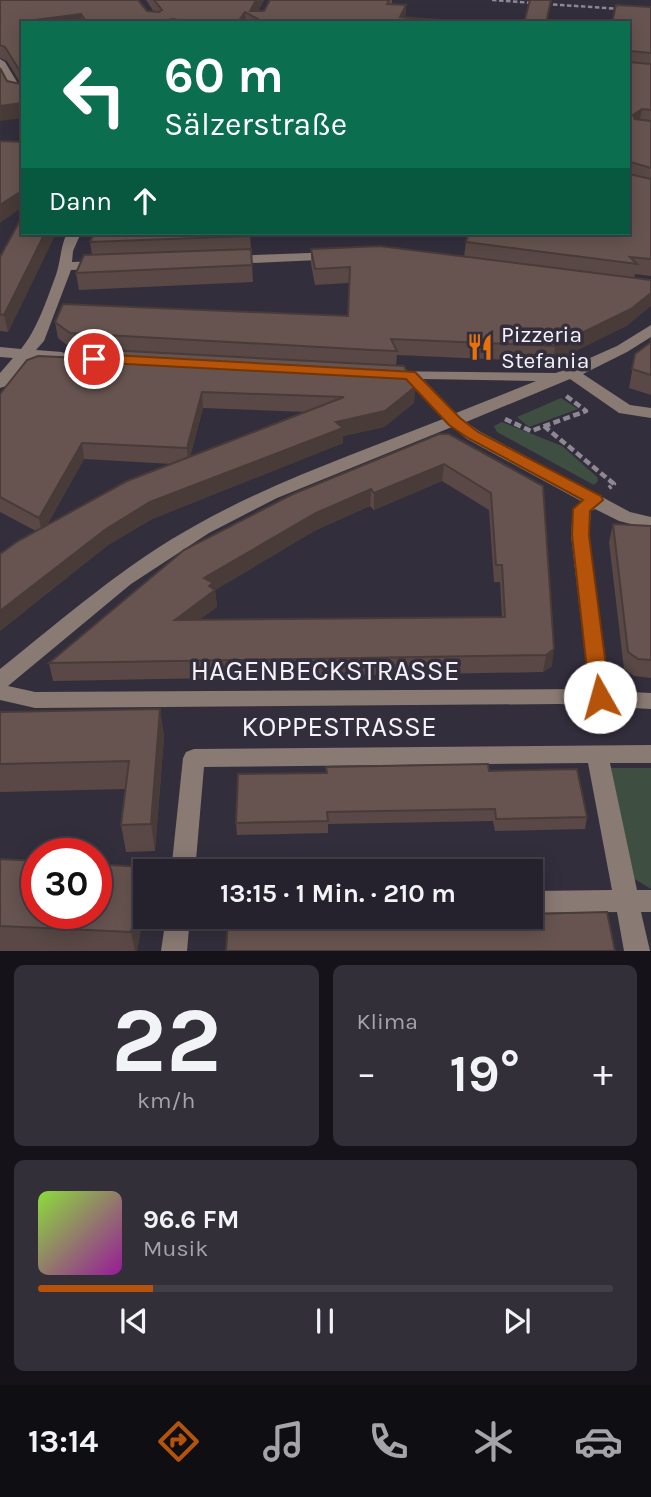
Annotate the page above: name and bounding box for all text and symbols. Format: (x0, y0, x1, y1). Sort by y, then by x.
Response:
text: 60 m (164, 47, 284, 104)
icon: left (49, 49, 140, 140)
text: Sälzerstraße (164, 106, 347, 143)
icon: ahead (126, 182, 164, 220)
text: Dann (49, 186, 112, 217)
place label: Pizzeria Stefania (501, 321, 589, 374)
pin (64, 329, 124, 389)
restaurant icon: Pizzeria Stefania (465, 332, 495, 362)
icon: arrive (75, 340, 113, 378)
street label: HAGENBECKSTRASSE (191, 654, 459, 687)
position arrow (563, 660, 637, 734)
street label: KOPPESTRASSE (241, 710, 437, 743)
speed limit sign: 30 (21, 838, 112, 929)
text: 13:15 · 1 Min. · 210 m (220, 878, 456, 909)
text: 22 (111, 988, 221, 1094)
text: Klima (357, 1008, 418, 1035)
text: 19° (450, 1043, 520, 1104)
text: − (357, 1051, 376, 1096)
text: + (593, 1051, 613, 1096)
text: km/h (137, 1087, 195, 1114)
text: 96.6 FM (143, 1204, 240, 1235)
text: Musik (143, 1235, 208, 1262)
icon: previous (115, 1302, 153, 1340)
icon: pause (306, 1302, 344, 1340)
icon: next (498, 1302, 536, 1340)
icon: directions (154, 1417, 203, 1466)
icon: music (259, 1417, 308, 1466)
icon: phone (364, 1417, 413, 1466)
icon: climate (469, 1417, 518, 1466)
icon: car (574, 1417, 623, 1466)
text: 13:14 (28, 1423, 98, 1460)

